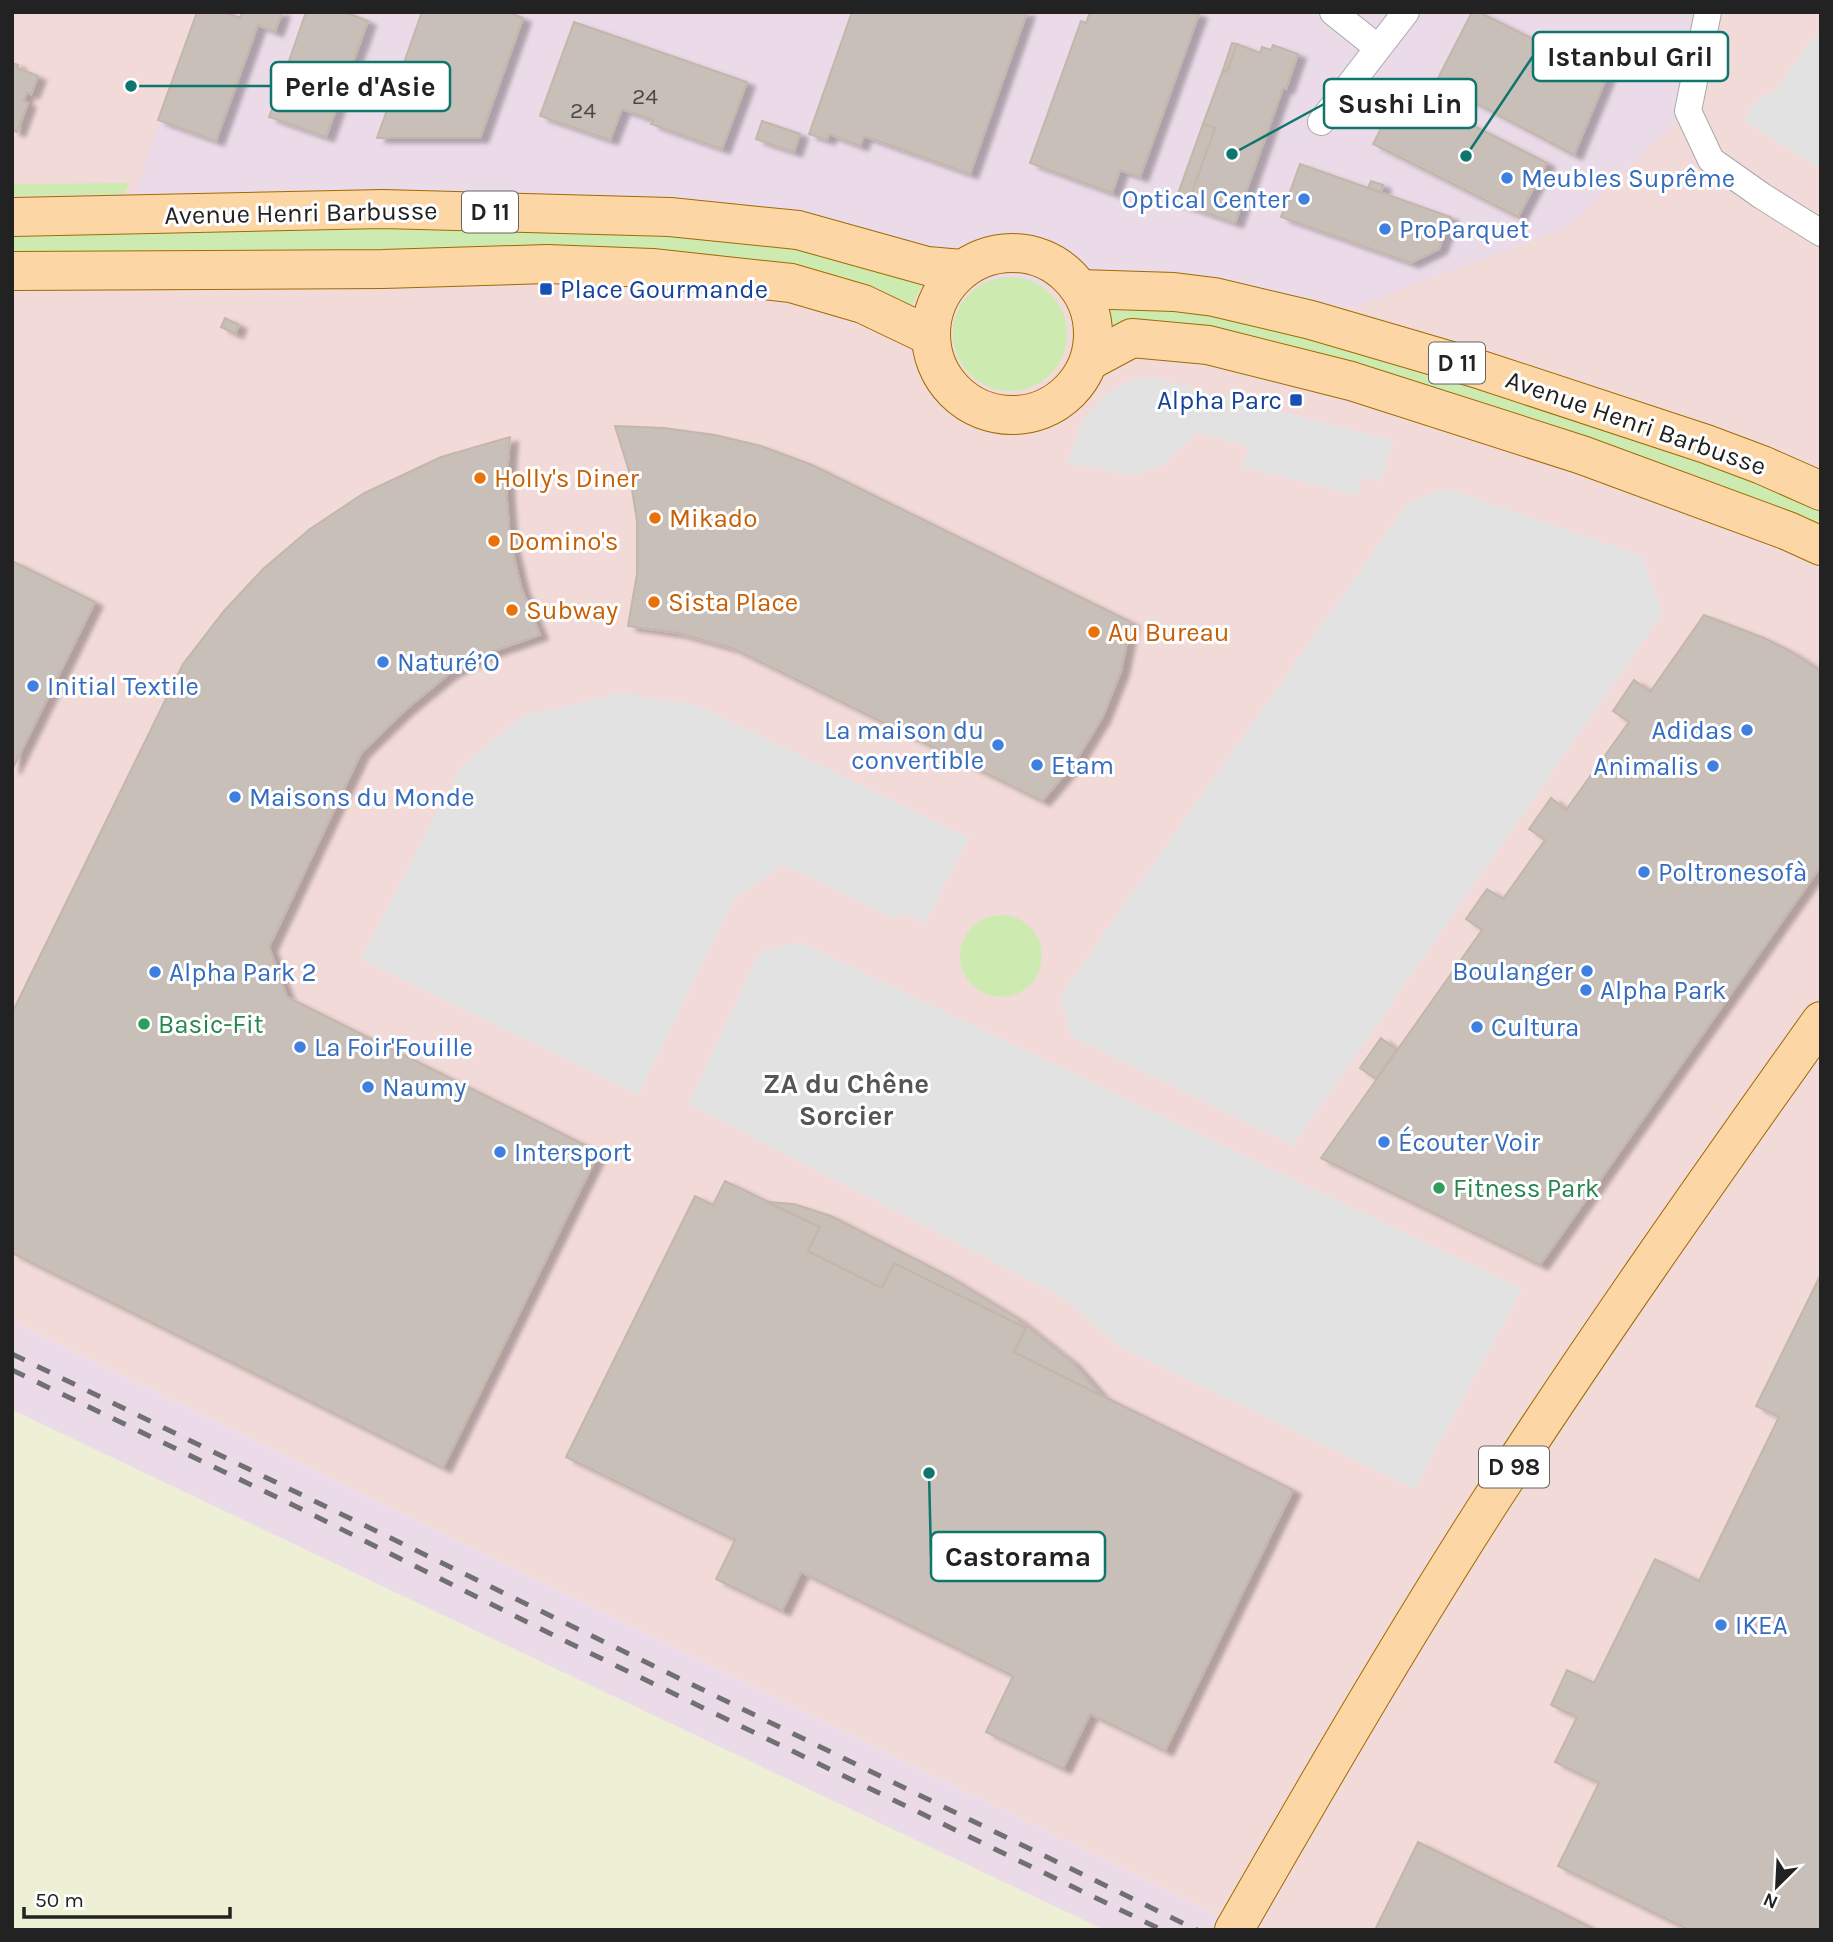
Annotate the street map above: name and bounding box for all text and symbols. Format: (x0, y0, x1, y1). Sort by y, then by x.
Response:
callout: Istanbul Gril (1533, 32, 1728, 81)
text: Istanbul Gril (1547, 40, 1713, 73)
callout: Perle d'Asie (271, 62, 450, 111)
text: Perle d'Asie (284, 70, 436, 103)
callout: Sushi Lin (1324, 79, 1476, 128)
house number: 24 (632, 83, 658, 110)
text: Sushi Lin (1338, 87, 1462, 120)
house number: 24 (570, 97, 596, 124)
place label: Meubles Suprême (1521, 163, 1735, 194)
marker: Meubles Suprême (1499, 170, 1515, 186)
place label: Optical Center (1122, 184, 1291, 215)
marker: Optical Center (1296, 191, 1312, 207)
road number: D 11 (462, 192, 518, 232)
street label: Avenue Henri Barbusse (164, 195, 438, 231)
place label: ProParquet (1399, 214, 1529, 245)
marker: ProParquet (1377, 221, 1393, 237)
place label: Place Gourmande (560, 274, 768, 305)
marker: Place Gourmande (538, 281, 554, 297)
road number: D 11 (1429, 342, 1485, 384)
street label: Avenue Henri Barbusse (1502, 364, 1770, 482)
place label: Alpha Parc (1157, 385, 1282, 416)
marker: Alpha Parc (1288, 392, 1304, 408)
place label: Holly's Diner (494, 463, 640, 494)
marker: Holly's Diner (472, 470, 488, 486)
place label: Mikado (669, 503, 757, 534)
marker: Mikado (647, 510, 663, 526)
place label: Domino's (508, 526, 619, 557)
marker: Domino's (486, 533, 502, 549)
place label: Sista Place (668, 587, 798, 618)
marker: Sista Place (646, 594, 662, 610)
place label: Subway (526, 595, 618, 626)
marker: Subway (504, 602, 520, 618)
place label: Au Bureau (1108, 617, 1230, 648)
marker: Au Bureau (1086, 624, 1102, 640)
place label: Naturé’O (397, 647, 500, 678)
marker: Naturé’O (375, 654, 391, 670)
place label: Initial Textile (47, 671, 199, 702)
marker: Initial Textile (25, 678, 41, 694)
place label: La maison du convertible (824, 715, 984, 776)
place label: Adidas (1652, 715, 1733, 746)
marker: Adidas (1739, 722, 1755, 738)
marker: La maison du convertible (990, 737, 1006, 753)
place label: Etam (1051, 750, 1114, 781)
place label: Animalis (1593, 751, 1699, 782)
marker: Etam (1029, 757, 1045, 773)
marker: Animalis (1705, 758, 1721, 774)
place label: Maisons du Monde (249, 782, 475, 813)
marker: Maisons du Monde (227, 789, 243, 805)
place label: Poltronesofà (1658, 857, 1807, 888)
marker: Poltronesofà (1636, 864, 1652, 880)
place label: Boulanger (1452, 956, 1574, 987)
place label: Alpha Park 2 (169, 957, 317, 988)
marker: Boulanger (1579, 963, 1595, 979)
marker: Alpha Park 2 (147, 964, 163, 980)
place label: Alpha Park (1600, 975, 1726, 1006)
marker: Alpha Park (1578, 982, 1594, 998)
place label: Basic-Fit (158, 1009, 264, 1040)
place label: Cultura (1491, 1012, 1579, 1043)
marker: Basic-Fit (136, 1016, 152, 1032)
marker: Cultura (1469, 1019, 1485, 1035)
place label: La Foir'Fouille (314, 1032, 473, 1063)
marker: La Foir'Fouille (292, 1039, 308, 1055)
district label: ZA du Chêne Sorcier (763, 1067, 929, 1132)
place label: Naumy (382, 1072, 466, 1103)
marker: Naumy (360, 1079, 376, 1095)
place label: Écouter Voir (1398, 1126, 1540, 1158)
marker: Écouter Voir (1376, 1134, 1392, 1150)
place label: Intersport (514, 1137, 632, 1168)
marker: Intersport (492, 1144, 508, 1160)
place label: Fitness Park (1453, 1173, 1599, 1204)
marker: Fitness Park (1431, 1180, 1447, 1196)
road number: D 98 (1479, 1447, 1549, 1488)
callout: Castorama (931, 1532, 1105, 1581)
text: Castorama (945, 1540, 1091, 1573)
place label: IKEA (1735, 1610, 1788, 1641)
marker: IKEA (1713, 1617, 1729, 1633)
north arrow (1742, 1851, 1812, 1921)
scale bar (24, 1876, 231, 1920)
text: 50 m (35, 1888, 84, 1912)
text: N (1760, 1888, 1781, 1913)

